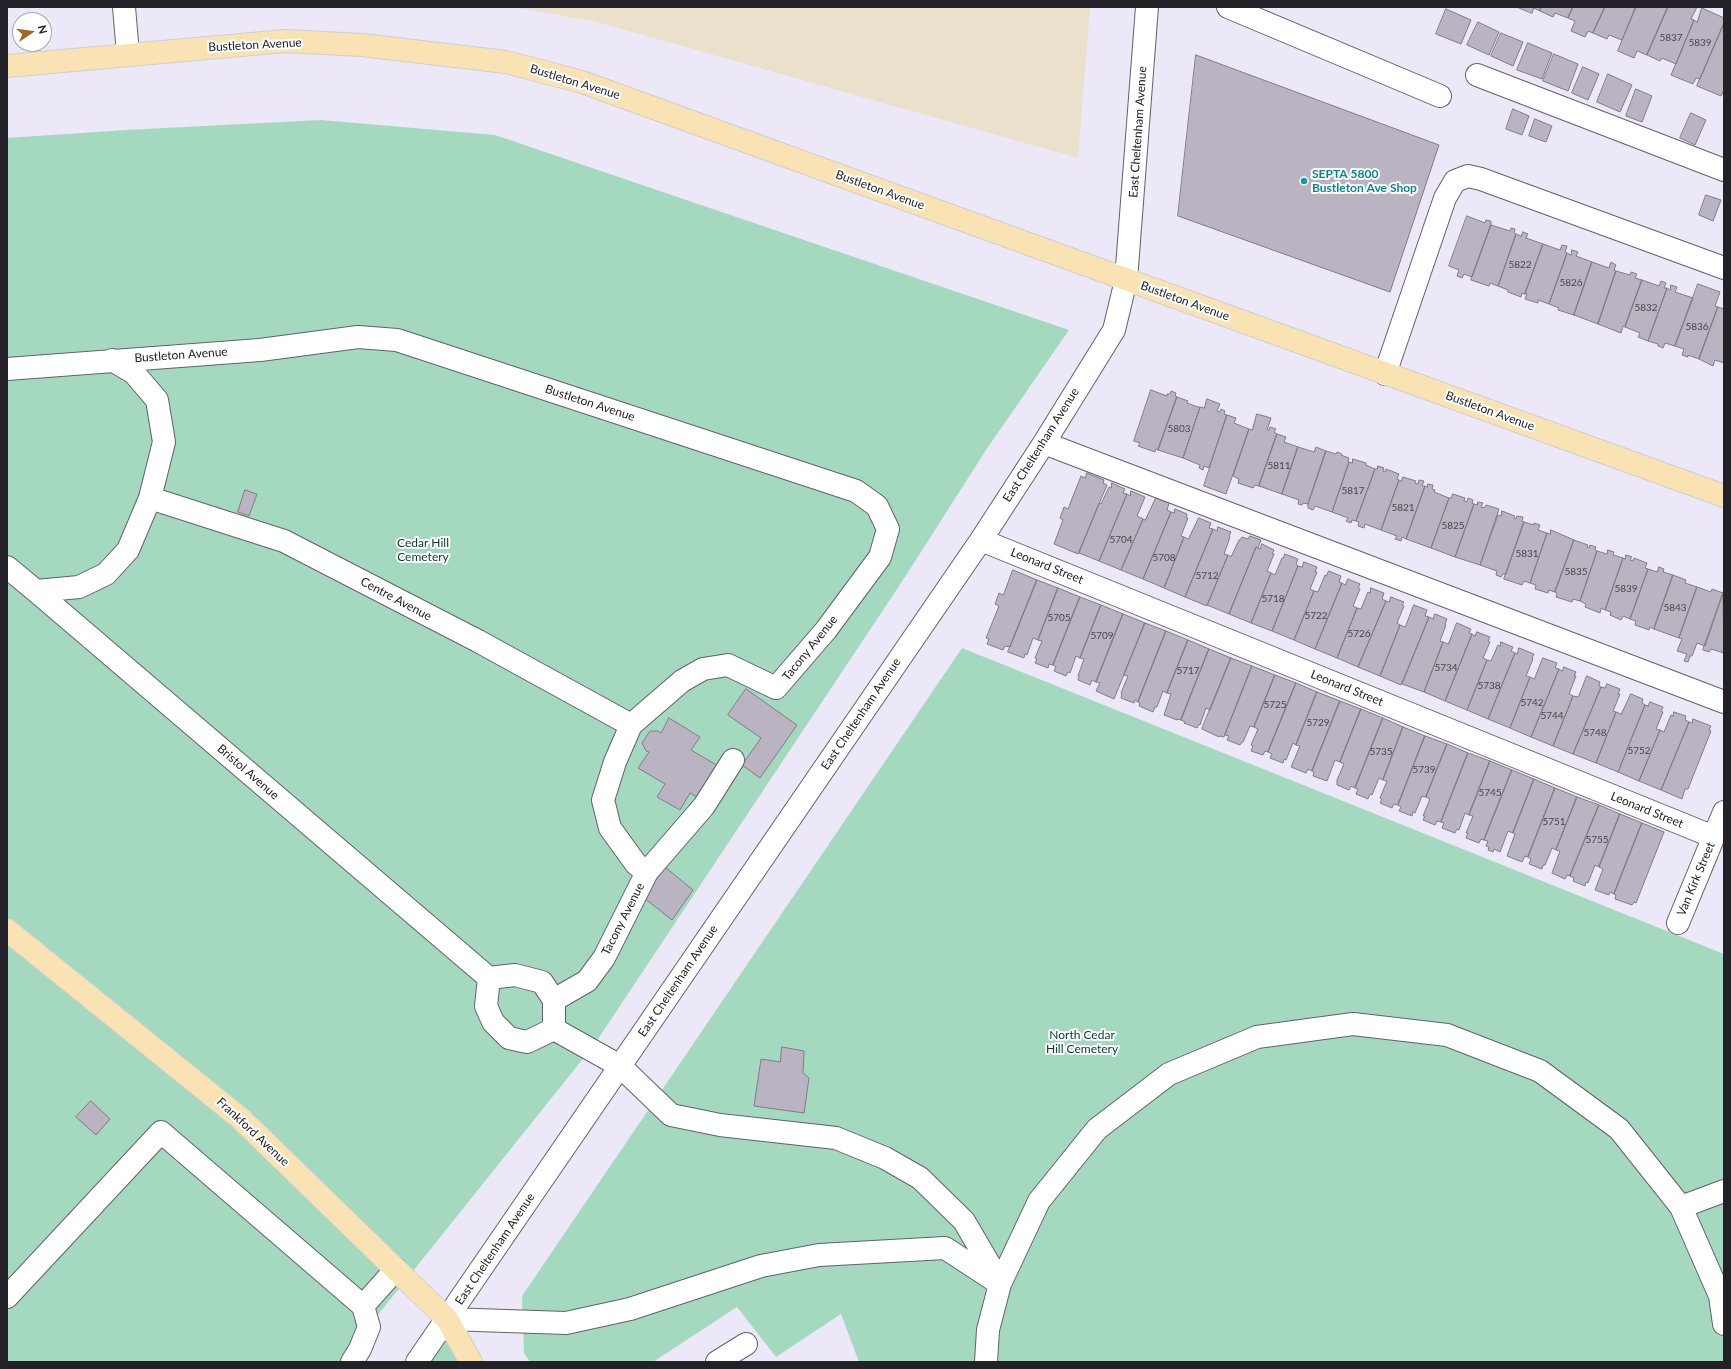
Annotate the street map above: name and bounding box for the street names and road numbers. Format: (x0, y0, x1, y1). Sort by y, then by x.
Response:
street label: Bustleton Avenue (208, 35, 302, 55)
street label: Bustleton Avenue (528, 61, 622, 103)
street label: East Cheltenham Avenue (1126, 66, 1150, 198)
street label: Bustleton Avenue (834, 167, 926, 213)
street label: Bustleton Avenue (1139, 278, 1231, 324)
street label: Bustleton Avenue (134, 345, 228, 365)
street label: Bustleton Avenue (543, 382, 637, 424)
street label: East Cheltenham Avenue (1000, 385, 1082, 505)
street label: Bustleton Avenue (1444, 388, 1536, 434)
street label: Leonard Street (1009, 545, 1085, 587)
street label: Centre Avenue (358, 574, 434, 624)
street label: Tacony Avenue (779, 613, 841, 683)
street label: East Cheltenham Avenue (818, 655, 904, 773)
street label: Leonard Street (1309, 667, 1385, 709)
street label: Bristol Avenue (214, 741, 282, 803)
street label: Leonard Street (1609, 789, 1685, 831)
street label: Van Kirk Street (1674, 840, 1718, 918)
street label: Tacony Avenue (599, 880, 647, 958)
street label: East Cheltenham Avenue (635, 922, 721, 1040)
street label: Frankford Avenue (214, 1095, 292, 1169)
street label: East Cheltenham Avenue (452, 1190, 538, 1308)

